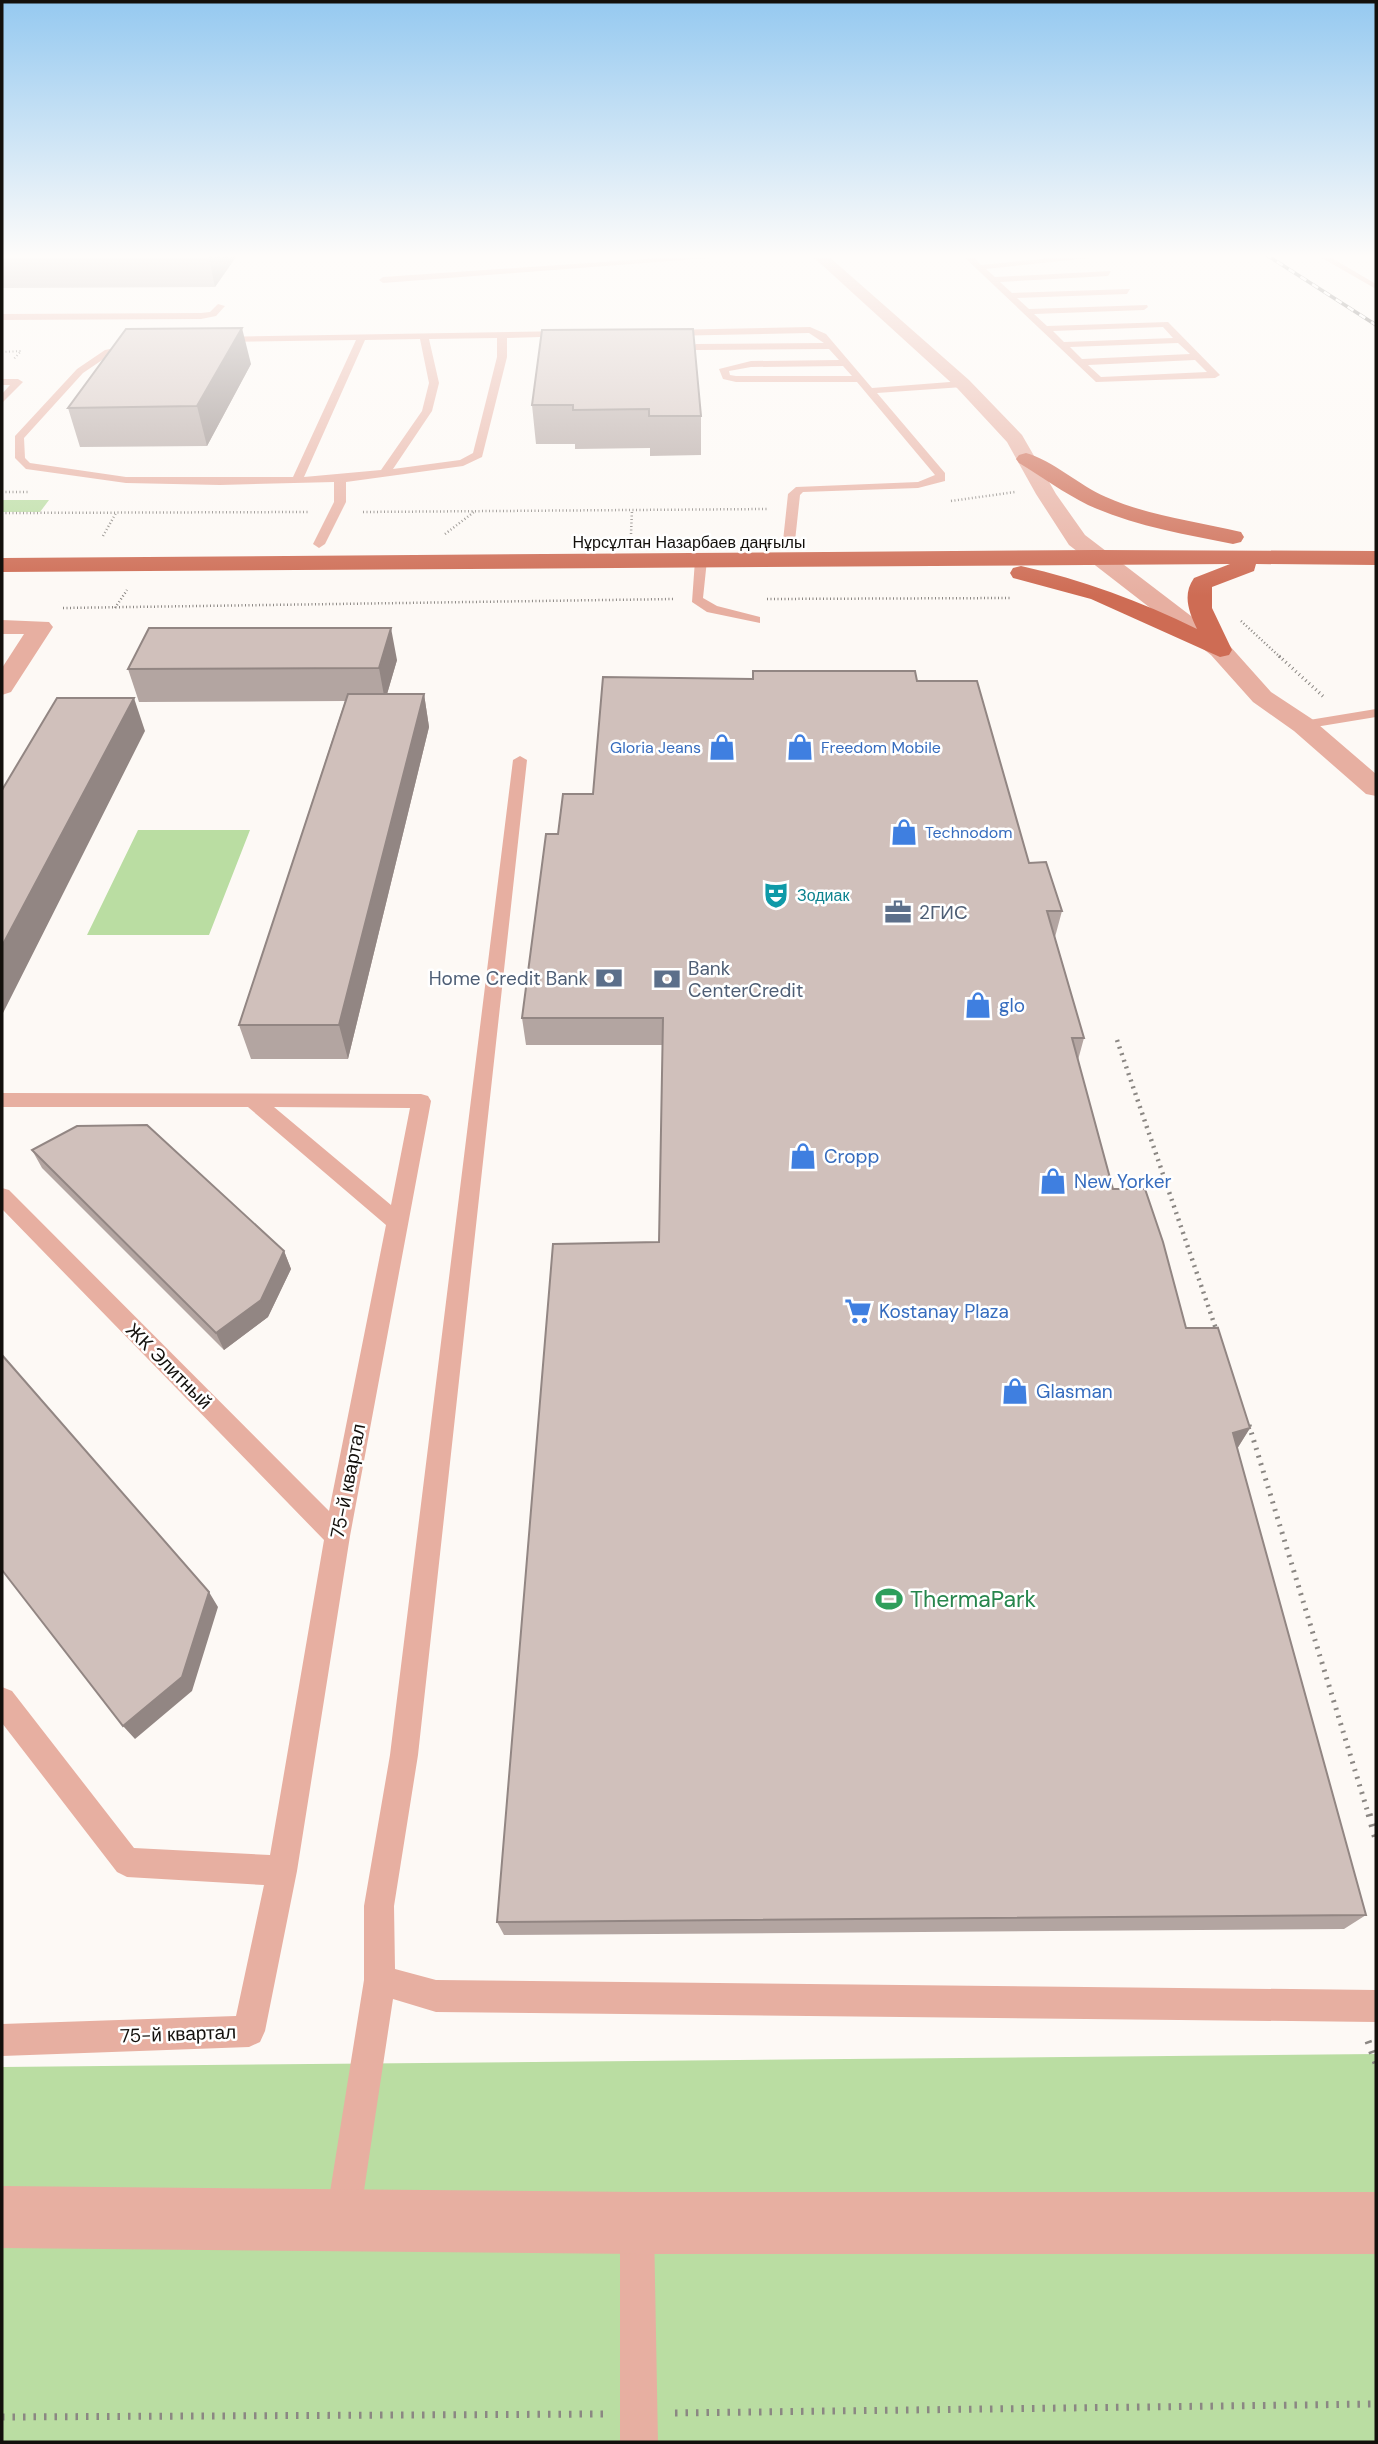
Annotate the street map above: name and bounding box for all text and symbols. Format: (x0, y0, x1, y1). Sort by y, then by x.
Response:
street label: Нұрсұлтан Назарбаев даңғылы (573, 532, 805, 553)
shop icon: Gloria Jeans (707, 732, 737, 762)
shop icon: Freedom Mobile (785, 732, 815, 762)
place label: Gloria Jeans (610, 737, 701, 758)
place label: Freedom Mobile (821, 737, 941, 758)
shop icon: Technodom (889, 817, 919, 847)
place label: Technodom (925, 822, 1012, 843)
theatre icon: Зодиак (761, 880, 791, 910)
place label: Зодиак (797, 885, 850, 906)
office icon: 2ГИС (883, 897, 913, 927)
place label: 2ГИС (919, 900, 968, 925)
place label: Bank CenterCredit (688, 956, 803, 1003)
bank icon: Home Credit Bank (594, 963, 624, 993)
bank icon: Bank CenterCredit (652, 964, 682, 994)
place label: Home Credit Bank (429, 966, 588, 991)
shop icon: glo (963, 990, 993, 1020)
place label: glo (999, 993, 1025, 1018)
shop icon: Cropp (788, 1141, 818, 1171)
place label: Cropp (824, 1144, 879, 1169)
shop icon: New Yorker (1038, 1166, 1068, 1196)
place label: New Yorker (1074, 1169, 1171, 1194)
supermarket icon: Kostanay Plaza (843, 1296, 873, 1326)
place label: Kostanay Plaza (879, 1299, 1009, 1324)
street label: ЖК Элитный (121, 1318, 217, 1414)
shop icon: Glasman (1000, 1376, 1030, 1406)
place label: Glasman (1036, 1379, 1113, 1404)
street label: 75-й квартал (325, 1422, 371, 1540)
sports icon: ThermaPark (874, 1584, 904, 1614)
place label: ThermaPark (910, 1584, 1037, 1614)
street label: 75-й квартал (120, 2019, 236, 2049)

